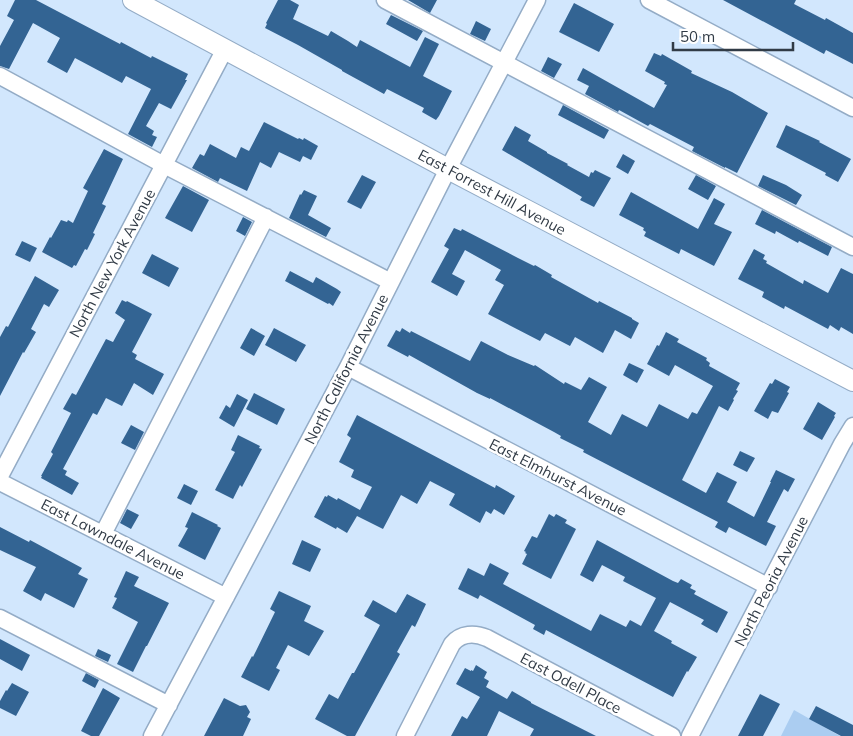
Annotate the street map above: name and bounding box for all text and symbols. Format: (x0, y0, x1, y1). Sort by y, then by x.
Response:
scale bar (673, 20, 793, 52)
text: 50 m (680, 27, 715, 46)
street label: East Forrest Hill Avenue (415, 145, 569, 239)
street label: North New York Avenue (65, 185, 159, 341)
street label: North California Avenue (300, 291, 392, 447)
street label: East Elmhurst Avenue (486, 434, 630, 520)
street label: East Lawndale Avenue (38, 494, 188, 584)
street label: North Peoria Avenue (730, 513, 812, 649)
street label: East Odell Place (517, 648, 625, 718)

